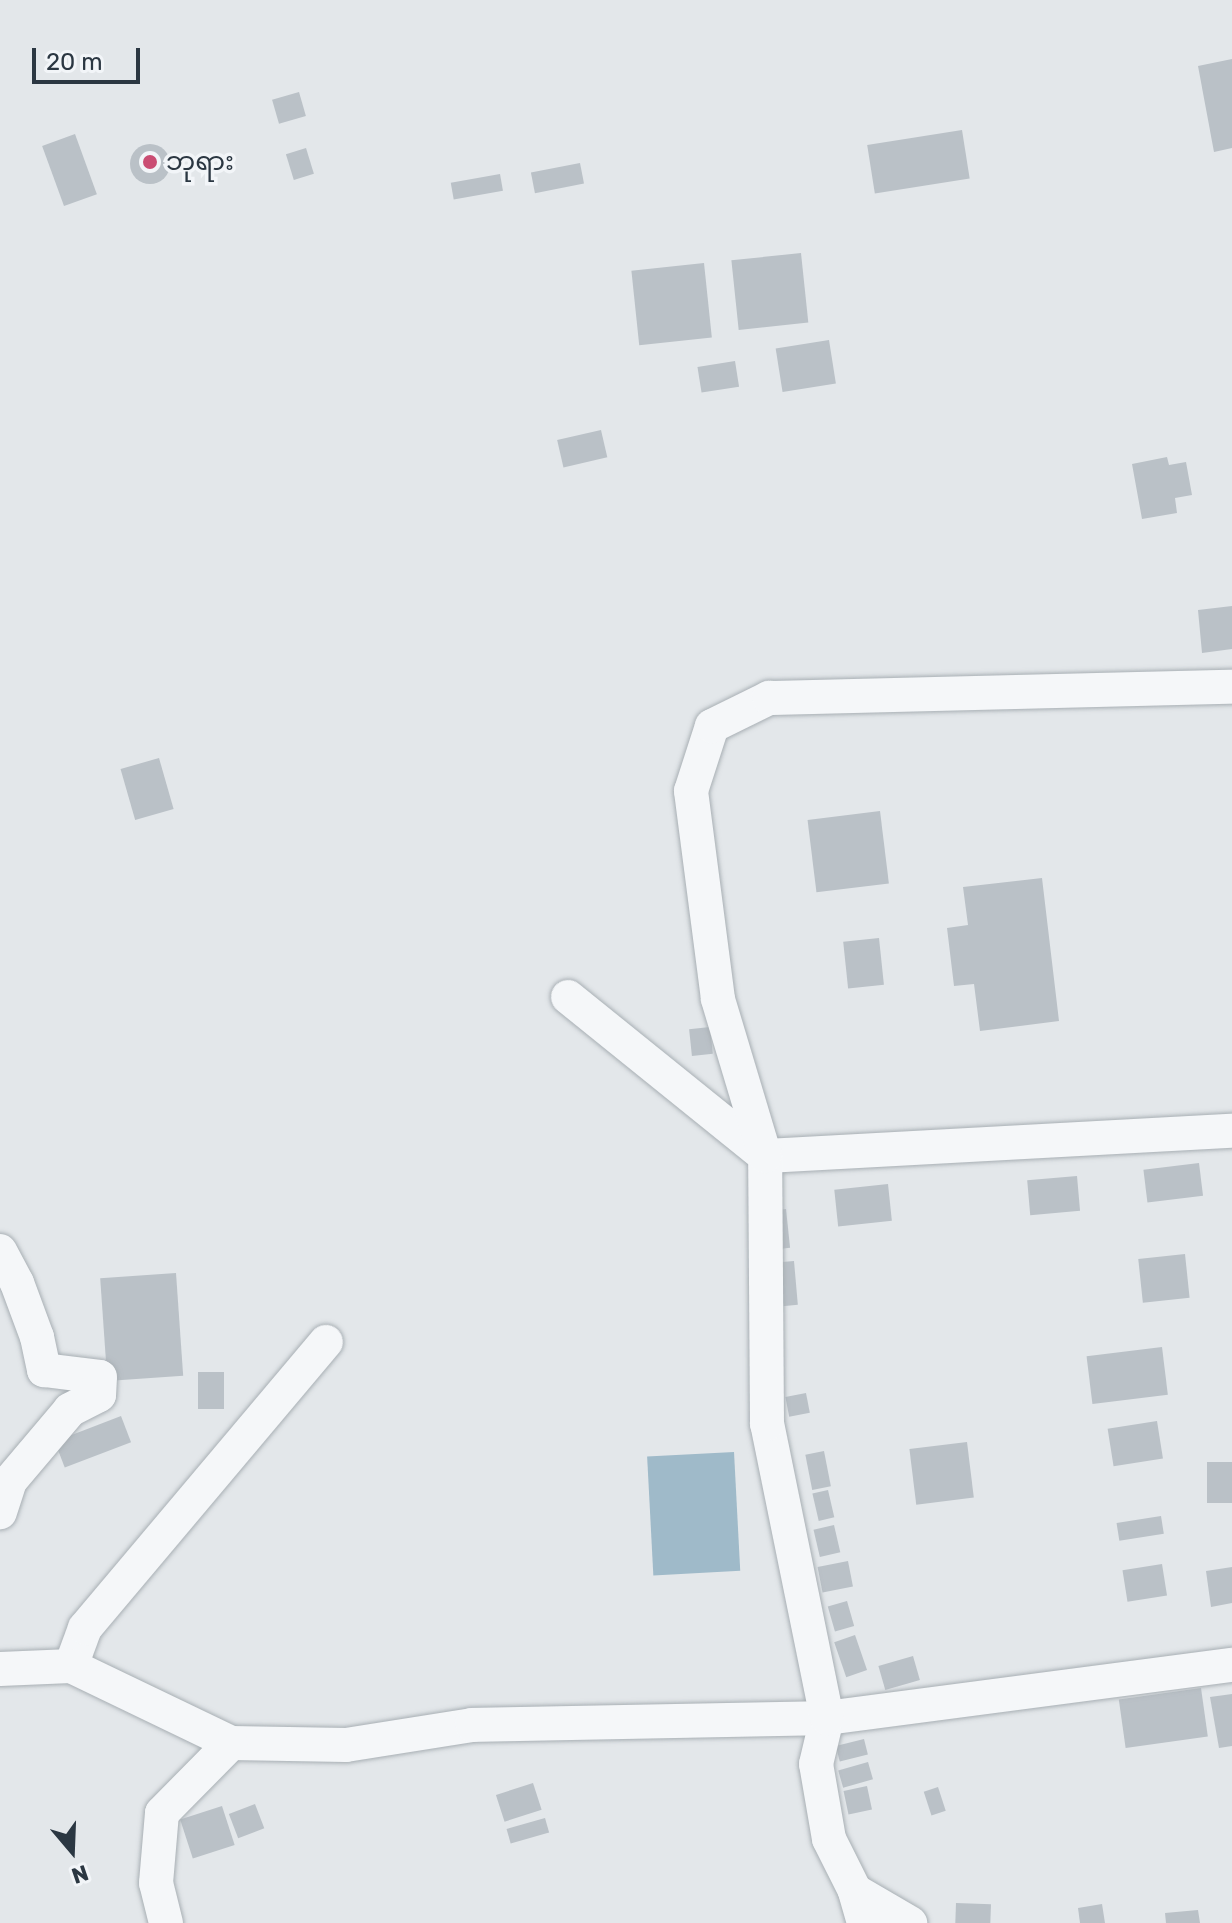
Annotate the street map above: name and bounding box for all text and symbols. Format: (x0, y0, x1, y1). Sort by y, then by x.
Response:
scale bar (36, 32, 144, 82)
text: 20 m (46, 48, 103, 76)
place label: ဘုရား (166, 146, 234, 178)
marker: ဘုရား (141, 153, 159, 171)
north arrow (32, 1811, 112, 1891)
text: N (68, 1859, 92, 1890)

